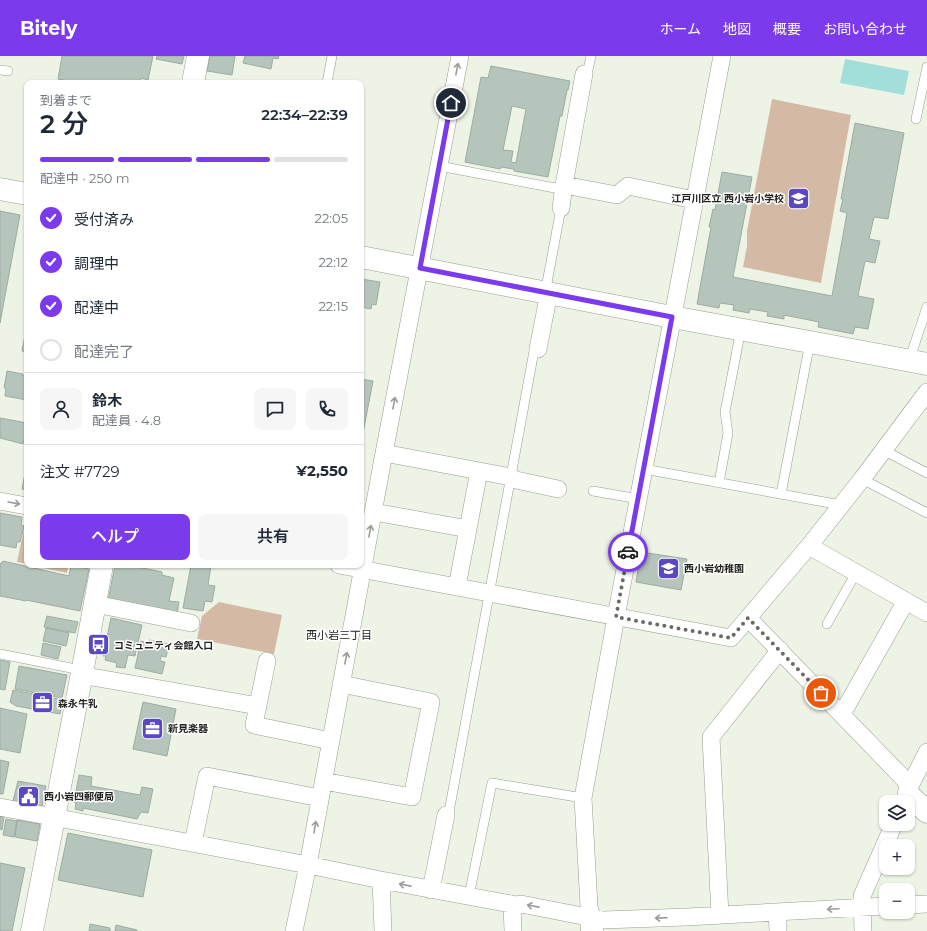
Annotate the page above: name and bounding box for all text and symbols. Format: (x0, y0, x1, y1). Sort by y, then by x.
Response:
text: Bitely (20, 17, 77, 40)
text: ホーム (659, 20, 701, 38)
text: 地図 (723, 20, 751, 38)
text: 概要 (773, 20, 801, 38)
text: お問い合わせ (823, 20, 907, 38)
one-way arrow (454, 63, 462, 76)
pin (434, 86, 468, 120)
text: 到着まで (40, 92, 92, 108)
icon: home (440, 92, 462, 114)
text: 22:34–22:39 (261, 105, 348, 124)
text: 2 分 (40, 108, 88, 140)
text: 配達中 · 250 m (40, 170, 130, 186)
school or university icon: 江戸川区立 西小岩小学校 (786, 185, 812, 211)
place label: 江戸川区立 西小岩小学校 (671, 192, 784, 205)
icon: check (40, 207, 62, 229)
text: 受付済み (74, 210, 134, 229)
text: 22:05 (315, 210, 348, 226)
icon: check (40, 251, 62, 273)
text: 調理中 (74, 254, 119, 273)
text: 22:12 (318, 254, 348, 270)
icon: check (40, 295, 62, 317)
text: 配達中 (74, 298, 119, 317)
text: 22:15 (318, 298, 348, 314)
text: 配達完了 (74, 342, 134, 361)
button: person (40, 388, 82, 430)
button: chat (254, 388, 296, 430)
button: phone (306, 388, 348, 430)
text: 鈴木 (92, 391, 122, 410)
one-way arrow (390, 397, 398, 410)
text: 配達員 · 4.8 (92, 412, 161, 428)
text: ¥2,550 (296, 461, 348, 480)
text: 注文 #7729 (40, 462, 120, 481)
one-way arrow (7, 500, 20, 508)
button: ヘルプ (40, 514, 190, 560)
button: 共有 (198, 514, 348, 560)
one-way arrow (366, 525, 374, 538)
courier (608, 532, 648, 572)
icon: car (617, 541, 639, 563)
school or university icon: 西小岩幼稚園 (655, 555, 681, 581)
place label: 西小岩幼稚園 (684, 562, 744, 575)
district label: 西小岩三丁目 (306, 628, 372, 642)
bus stop icon: コミュニティ会館入口 (85, 632, 111, 658)
place label: コミュニティ会館入口 (114, 639, 213, 652)
one-way arrow (342, 652, 350, 665)
pin (804, 676, 838, 710)
icon: bag (810, 682, 832, 704)
office icon: 森永牛乳 (30, 690, 56, 716)
place label: 森永牛乳 (58, 697, 98, 710)
office icon: 新見楽器 (139, 715, 165, 741)
place label: 新見楽器 (168, 722, 209, 735)
public building icon: 西小岩四郵便局 (16, 783, 42, 809)
place label: 西小岩四郵便局 (44, 790, 114, 803)
map controls (879, 795, 915, 919)
button: layers (879, 795, 915, 831)
one-way arrow (311, 821, 319, 834)
button: + (879, 839, 915, 875)
one-way arrow (399, 881, 412, 889)
button: − (879, 883, 915, 919)
one-way arrow (527, 902, 540, 910)
one-way arrow (827, 905, 840, 913)
one-way arrow (655, 914, 668, 922)

